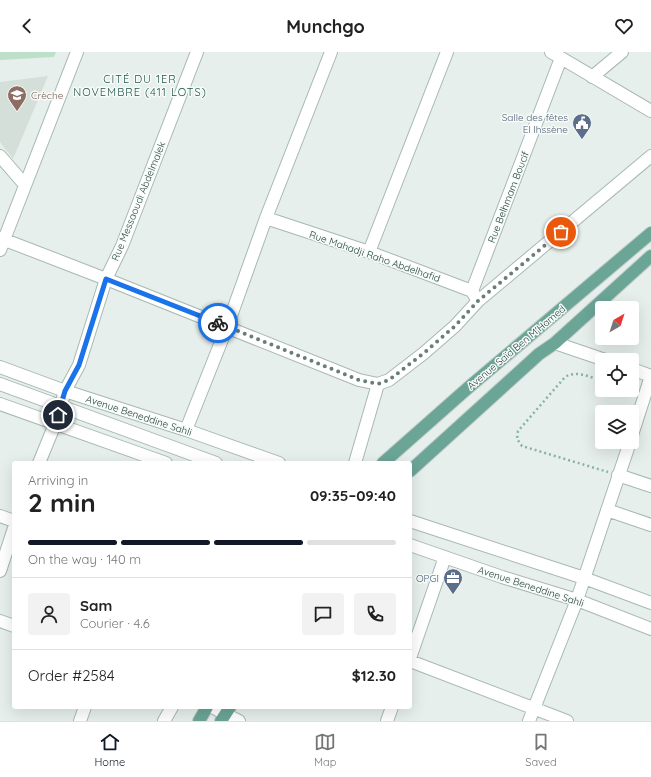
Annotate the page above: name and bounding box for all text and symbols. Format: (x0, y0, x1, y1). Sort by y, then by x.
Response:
icon: back (16, 15, 38, 37)
text: Munchgo (286, 15, 365, 38)
icon: heart (613, 15, 635, 37)
district label: CITÉ DU 1ER NOVEMBRE (411 LOTS) (73, 72, 207, 99)
school or university icon: Crèche (6, 84, 28, 112)
place label: Crèche (31, 89, 64, 102)
place label: Salle des fêtes El Ihssène (502, 111, 568, 136)
public building icon: Salle des fêtes El Ihssène (571, 112, 593, 140)
street label: Rue Messaoudi Abdelmalek (109, 140, 168, 263)
street label: Rue Belhmam Boucif (485, 149, 532, 245)
pin (544, 215, 578, 249)
icon: bag (550, 221, 572, 243)
street label: Rue Mahadji Raho Abdelhafid (308, 228, 442, 285)
north arrow (595, 301, 639, 345)
map controls (595, 301, 639, 449)
street label: Avenue Saïd Ben M'Hamed (464, 302, 568, 392)
courier (198, 303, 238, 343)
icon: bike (207, 312, 229, 334)
button: locate (595, 353, 639, 397)
street label: Avenue Beneddine Sahli (84, 392, 194, 439)
pin (41, 398, 75, 432)
icon: home (47, 404, 69, 426)
button: layers (595, 405, 639, 449)
text: Arriving in (28, 472, 88, 488)
text: 2 min (28, 486, 96, 519)
text: 09:35–09:40 (310, 486, 396, 505)
text: On the way · 140 m (28, 551, 141, 567)
street label: Avenue Beneddine Sahli (476, 563, 586, 610)
office icon: OPGI (442, 567, 464, 595)
place label: OPGI (416, 572, 439, 585)
button: person (28, 593, 70, 635)
button: chat (302, 593, 344, 635)
button: phone (354, 593, 396, 635)
text: Sam (80, 596, 112, 615)
text: Courier · 4.6 (80, 615, 150, 631)
text: Order #2584 (28, 666, 115, 685)
text: $12.30 (352, 666, 396, 685)
tab: Home (94, 731, 125, 769)
tab: Map (314, 731, 336, 769)
tab: Saved (525, 731, 557, 769)

